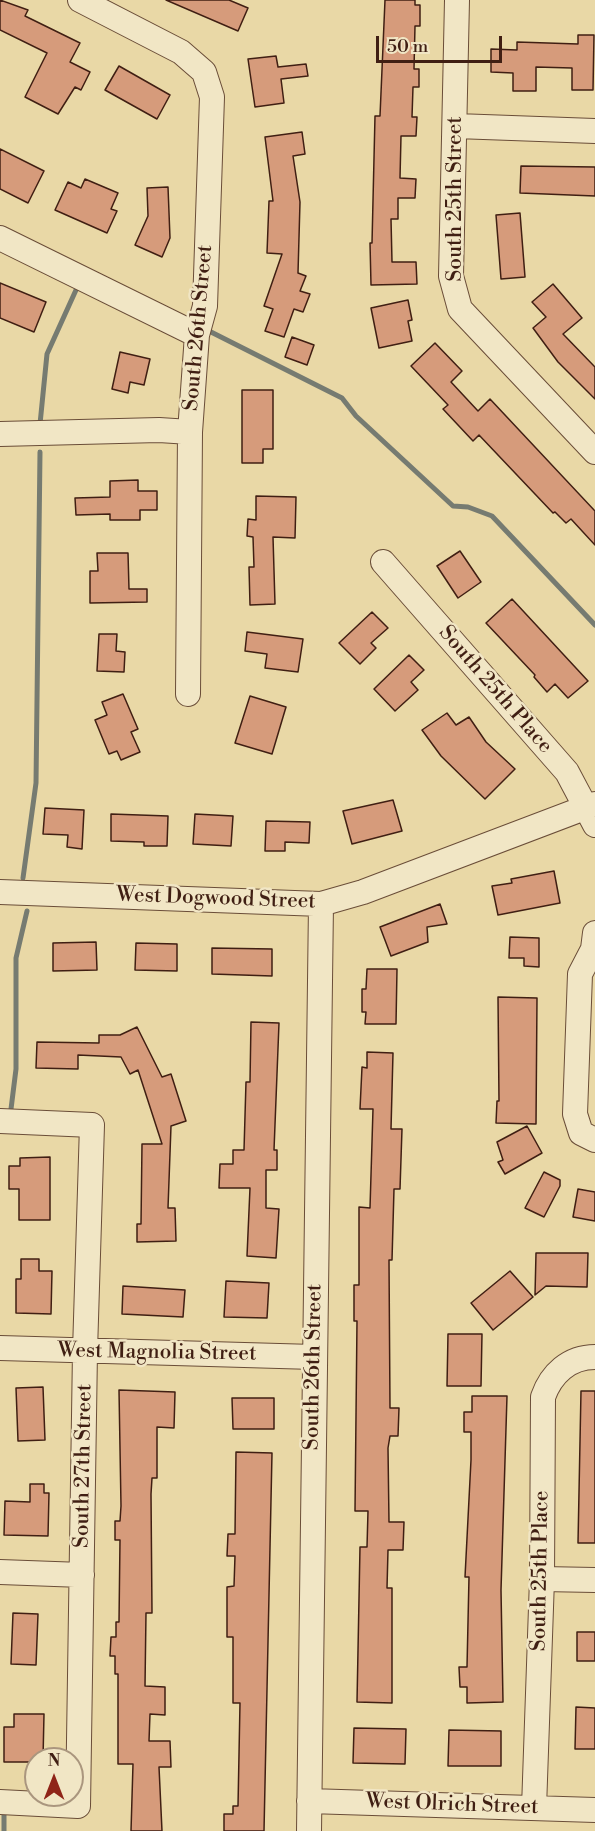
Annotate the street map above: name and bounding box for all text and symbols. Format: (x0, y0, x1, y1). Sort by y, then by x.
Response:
scale bar (379, 24, 505, 62)
text: 50 m (387, 35, 428, 58)
street label: South 25th Street (443, 116, 469, 282)
street label: South 26th Street (179, 244, 219, 412)
street label: South 25th Place (433, 621, 557, 759)
street label: West Dogwood Street (116, 883, 316, 915)
street label: South 26th Street (300, 1283, 328, 1451)
street label: West Magnolia Street (57, 1339, 257, 1367)
street label: South 27th Street (70, 1384, 98, 1548)
street label: South 25th Place (527, 1490, 555, 1652)
north arrow (24, 1747, 84, 1807)
text: N (48, 1751, 60, 1771)
street label: West Olrich Street (365, 1789, 539, 1821)

